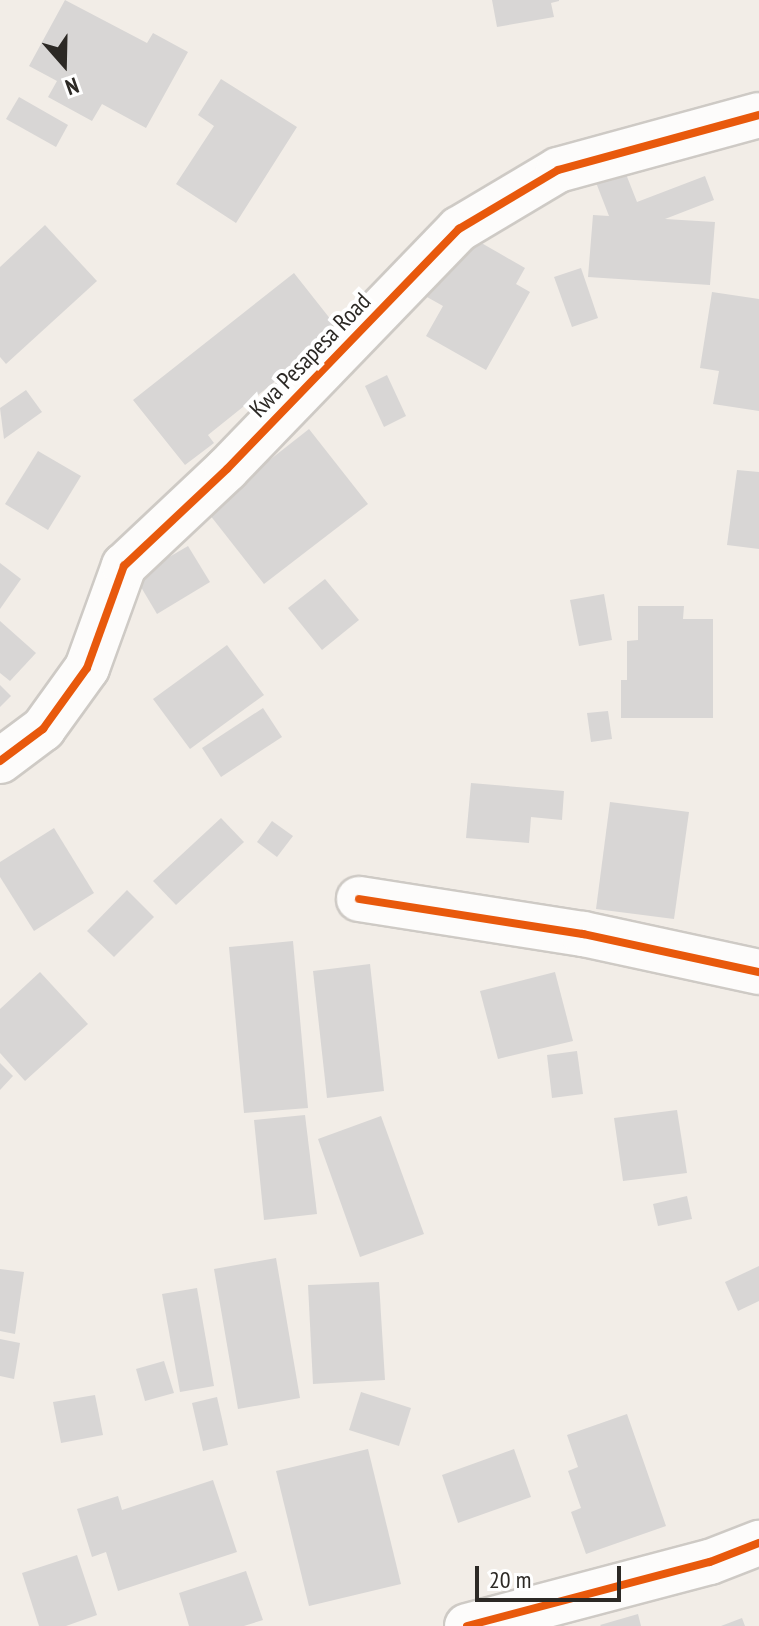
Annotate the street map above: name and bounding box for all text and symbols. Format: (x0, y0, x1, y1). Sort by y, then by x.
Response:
north arrow (24, 24, 104, 104)
text: N (62, 71, 83, 102)
street label: Kwa Pesapesa Road (244, 287, 376, 423)
scale bar (479, 1550, 625, 1600)
text: 20 m (489, 1564, 531, 1595)

